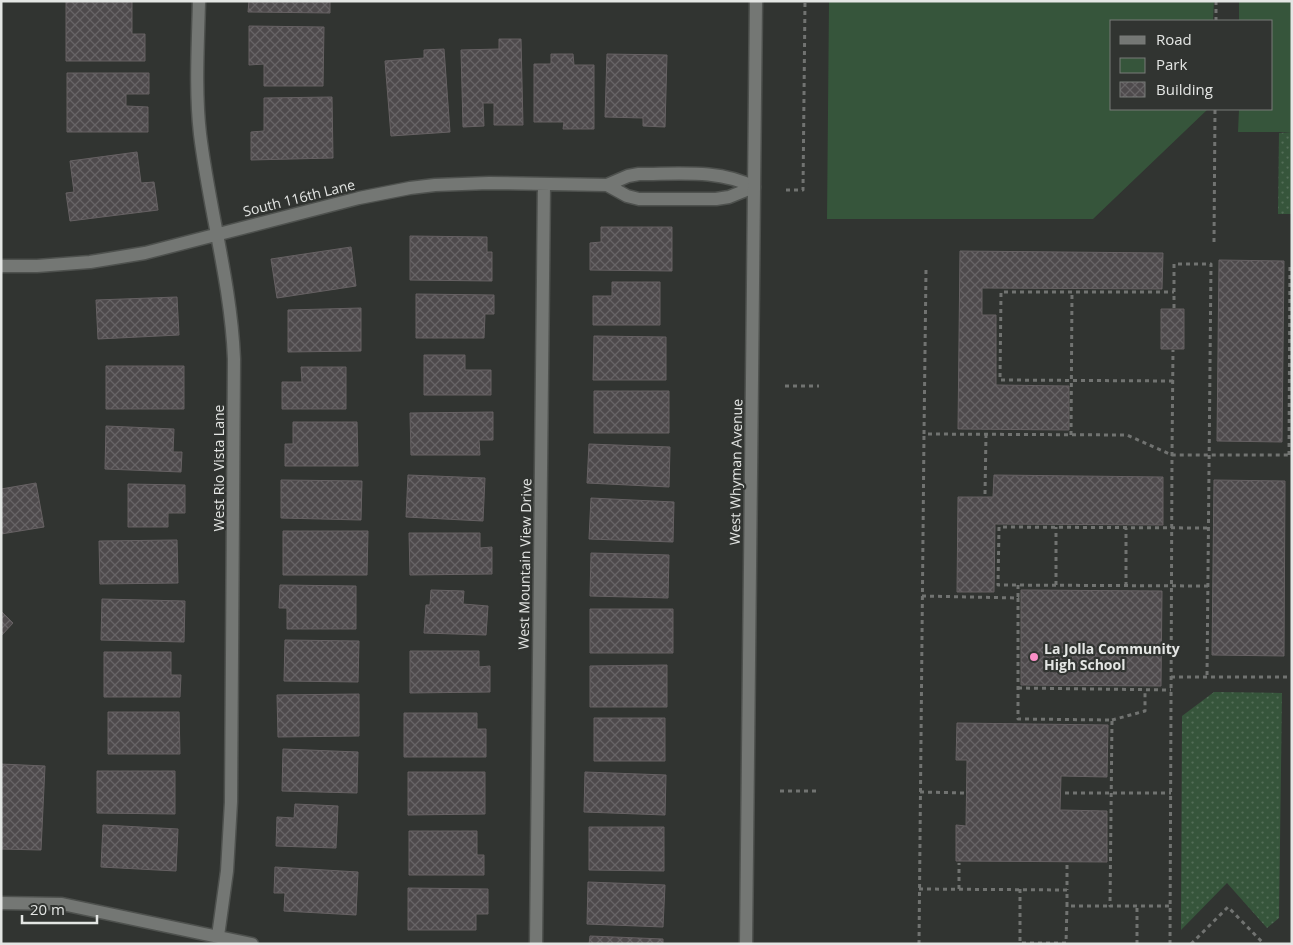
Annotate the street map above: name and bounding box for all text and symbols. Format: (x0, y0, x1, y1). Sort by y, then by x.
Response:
legend (1110, 20, 1273, 110)
text: Road (1156, 29, 1192, 49)
text: Park (1156, 54, 1187, 74)
text: Building (1156, 79, 1213, 99)
street label: South 116th Lane (241, 174, 357, 221)
street label: West Whyman Avenue (725, 399, 746, 545)
street label: West Rio Vista Lane (209, 404, 228, 531)
street label: West Mountain View Drive (514, 478, 535, 650)
place label: La Jolla Community High School (1044, 639, 1180, 674)
marker: La Jolla Community High School (1028, 651, 1040, 663)
scale bar (22, 892, 98, 924)
text: 20 m (30, 899, 65, 919)

